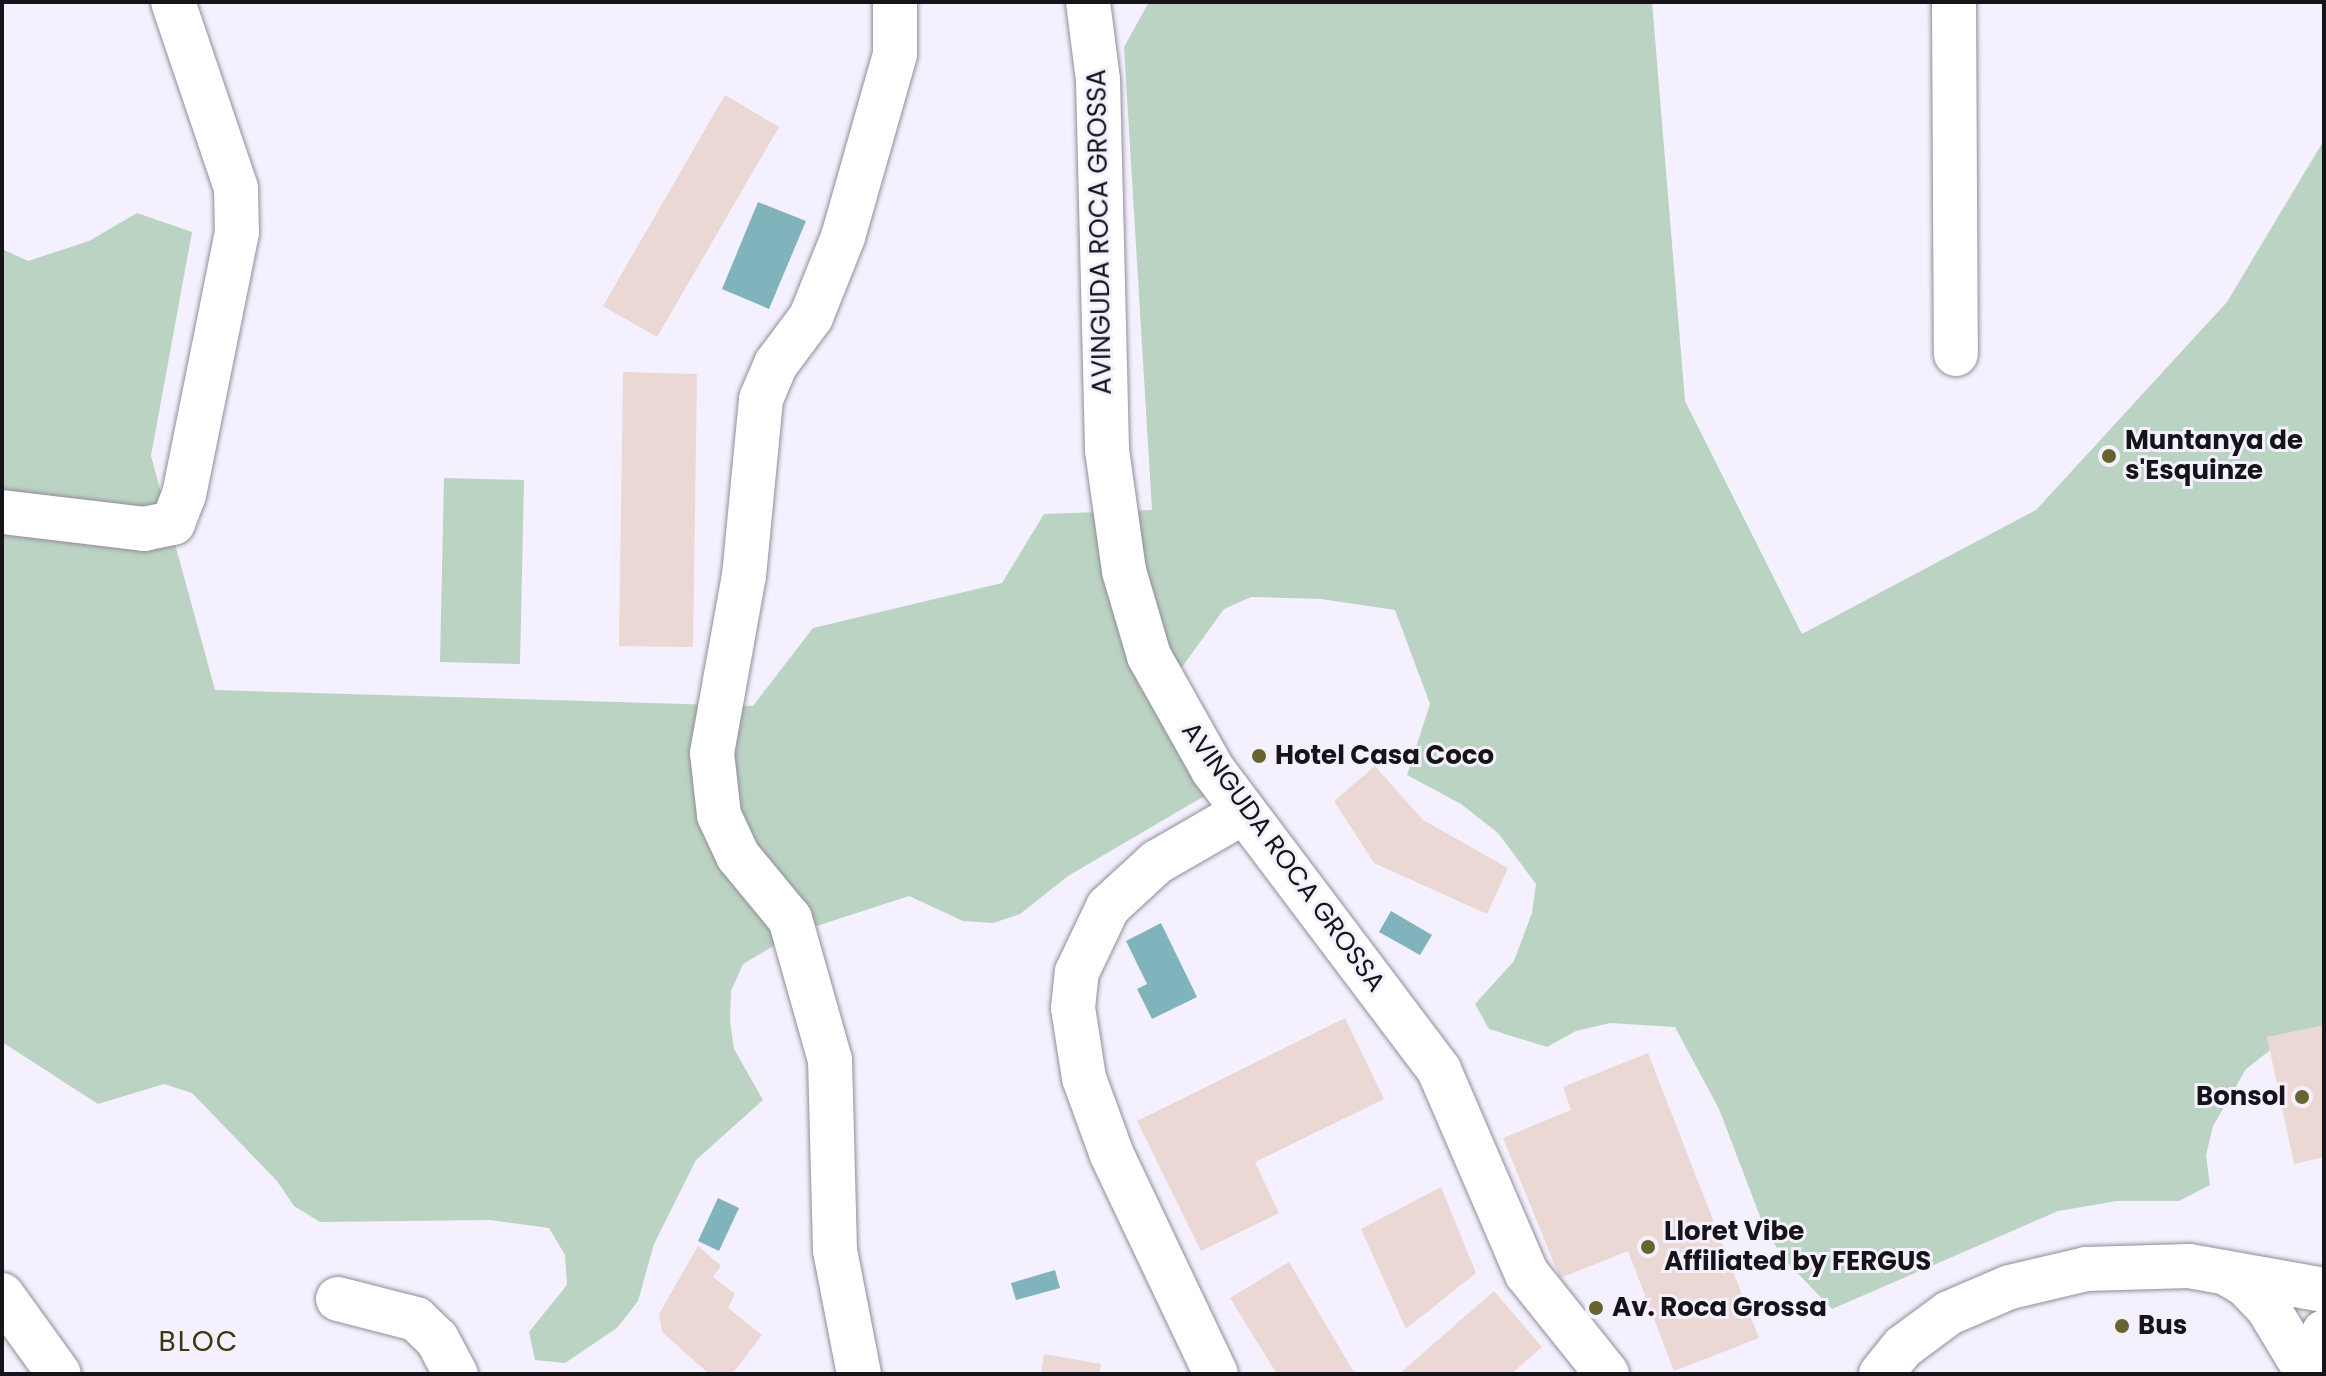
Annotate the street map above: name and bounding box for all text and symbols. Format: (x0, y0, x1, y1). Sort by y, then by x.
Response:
street label: AVINGUDA ROCA GROSSA (1082, 69, 1118, 395)
place label: Muntanya de s'Esquinze (2125, 425, 2303, 486)
marker: Muntanya de s'Esquinze (2100, 447, 2118, 465)
street label: AVINGUDA ROCA GROSSA (1175, 716, 1391, 998)
place label: Hotel Casa Coco (1275, 740, 1494, 772)
marker: Hotel Casa Coco (1250, 747, 1268, 765)
place label: Bonsol (2196, 1081, 2286, 1113)
marker: Bonsol (2293, 1088, 2311, 1106)
place label: Lloret Vibe Affiliated by FERGUS (1664, 1216, 1931, 1278)
marker: Lloret Vibe Affiliated by FERGUS (1639, 1238, 1657, 1256)
place label: Av. Roca Grossa (1612, 1292, 1827, 1324)
marker: Av. Roca Grossa (1587, 1299, 1605, 1317)
place label: Bus (2138, 1310, 2187, 1342)
marker: Bus (2113, 1317, 2131, 1335)
district label: BLOC (159, 1325, 239, 1359)

